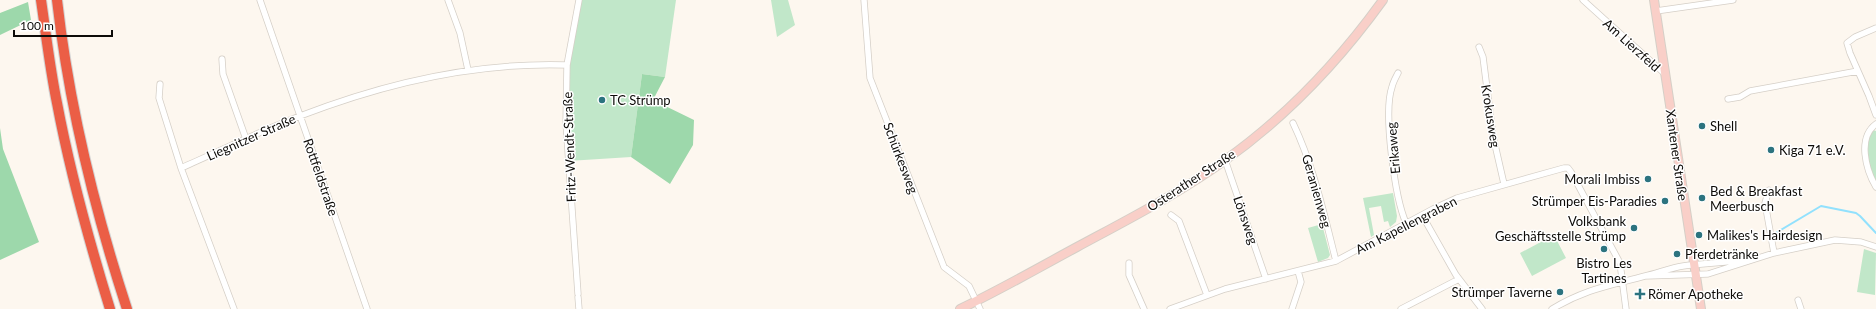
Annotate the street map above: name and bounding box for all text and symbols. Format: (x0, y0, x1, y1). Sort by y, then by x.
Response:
scale bar (14, 12, 112, 38)
street label: Am Lierzfeld (1600, 15, 1664, 75)
text: 100 m (20, 18, 54, 33)
street label: Krokusweg (1478, 83, 1504, 149)
street label: Fritz-Wendt-Straße (559, 92, 579, 202)
place label: TC Strümp (610, 92, 671, 108)
marker: TC Strümp (597, 95, 607, 105)
street label: Xantener Straße (1663, 108, 1691, 202)
street label: Liegnitzer Straße (204, 110, 298, 164)
place label: Shell (1710, 118, 1737, 134)
street label: Schürkesweg (880, 120, 922, 196)
street label: Erikaweg (1383, 121, 1403, 175)
marker: Shell (1697, 121, 1707, 131)
street label: Rottfeldstraße (300, 136, 342, 218)
place label: Kiga 71 e.V. (1779, 142, 1846, 158)
street label: Osterather Straße (1144, 145, 1238, 214)
marker: Kiga 71 e.V. (1766, 145, 1776, 155)
street label: Geranienweg (1299, 152, 1335, 230)
place label: Morali Imbiss (1564, 171, 1640, 187)
marker: Morali Imbiss (1643, 174, 1653, 184)
place label: Bed & Breakfast Meerbusch (1710, 183, 1803, 214)
street label: Am Kapellengraben (1353, 193, 1459, 257)
place label: Strümper Eis-Paradies (1532, 193, 1657, 209)
marker: Bed & Breakfast Meerbusch (1697, 193, 1707, 203)
street label: Lönsweg (1230, 194, 1262, 247)
marker: Strümper Eis-Paradies (1660, 196, 1670, 206)
place label: Volksbank Geschäftsstelle Strümp (1495, 213, 1626, 244)
marker: Volksbank Geschäftsstelle Strümp (1629, 223, 1639, 233)
place label: Malikes's Hairdesign (1707, 227, 1822, 243)
marker: Malikes's Hairdesign (1694, 230, 1704, 240)
marker: Bistro Les Tartines (1599, 244, 1609, 254)
place label: Pferdetränke (1685, 246, 1759, 262)
marker: Pferdetränke (1672, 249, 1682, 259)
place label: Bistro Les Tartines (1576, 255, 1632, 286)
place label: Strümper Taverne (1452, 284, 1552, 300)
place label: Römer Apotheke (1648, 286, 1743, 302)
marker: Strümper Taverne (1555, 287, 1565, 297)
marker: Römer Apotheke (1635, 289, 1645, 299)

